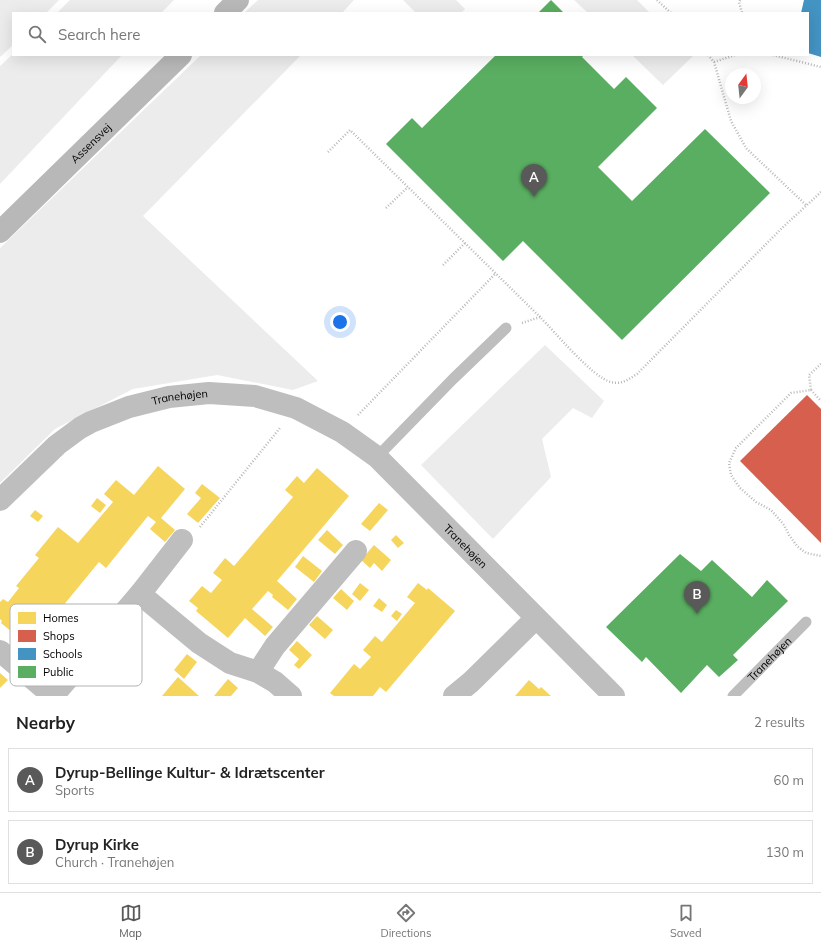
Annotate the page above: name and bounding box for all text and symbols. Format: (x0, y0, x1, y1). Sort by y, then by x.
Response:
search box (12, 12, 809, 56)
icon: search (26, 23, 48, 45)
text: Search here (58, 25, 140, 44)
north arrow (725, 68, 761, 104)
street label: Assensvej (68, 120, 114, 166)
pin: A (521, 164, 547, 197)
your location (330, 312, 350, 332)
street label: Tranehøjen (150, 386, 208, 408)
street label: Tranehøjen (441, 521, 490, 571)
pin: B (684, 581, 710, 614)
legend (10, 604, 142, 686)
text: Homes (43, 611, 79, 625)
text: Shops (43, 629, 75, 643)
street label: Tranehøjen (745, 634, 794, 684)
text: Schools (43, 647, 82, 661)
text: Public (43, 665, 74, 679)
text: Nearby (16, 712, 75, 733)
text: 2 results (754, 714, 805, 730)
text: Dyrup-Bellinge Kultur- & Idrætscenter (55, 763, 325, 782)
text: A (25, 772, 35, 788)
text: 60 m (774, 772, 804, 788)
text: Sports (55, 782, 94, 798)
text: Dyrup Kirke (55, 835, 139, 854)
text: B (26, 844, 34, 860)
text: 130 m (766, 844, 804, 860)
text: Church · Tranehøjen (55, 854, 174, 870)
tab: Map (119, 902, 142, 940)
tab: Directions (381, 902, 431, 940)
tab: Saved (670, 902, 702, 940)

